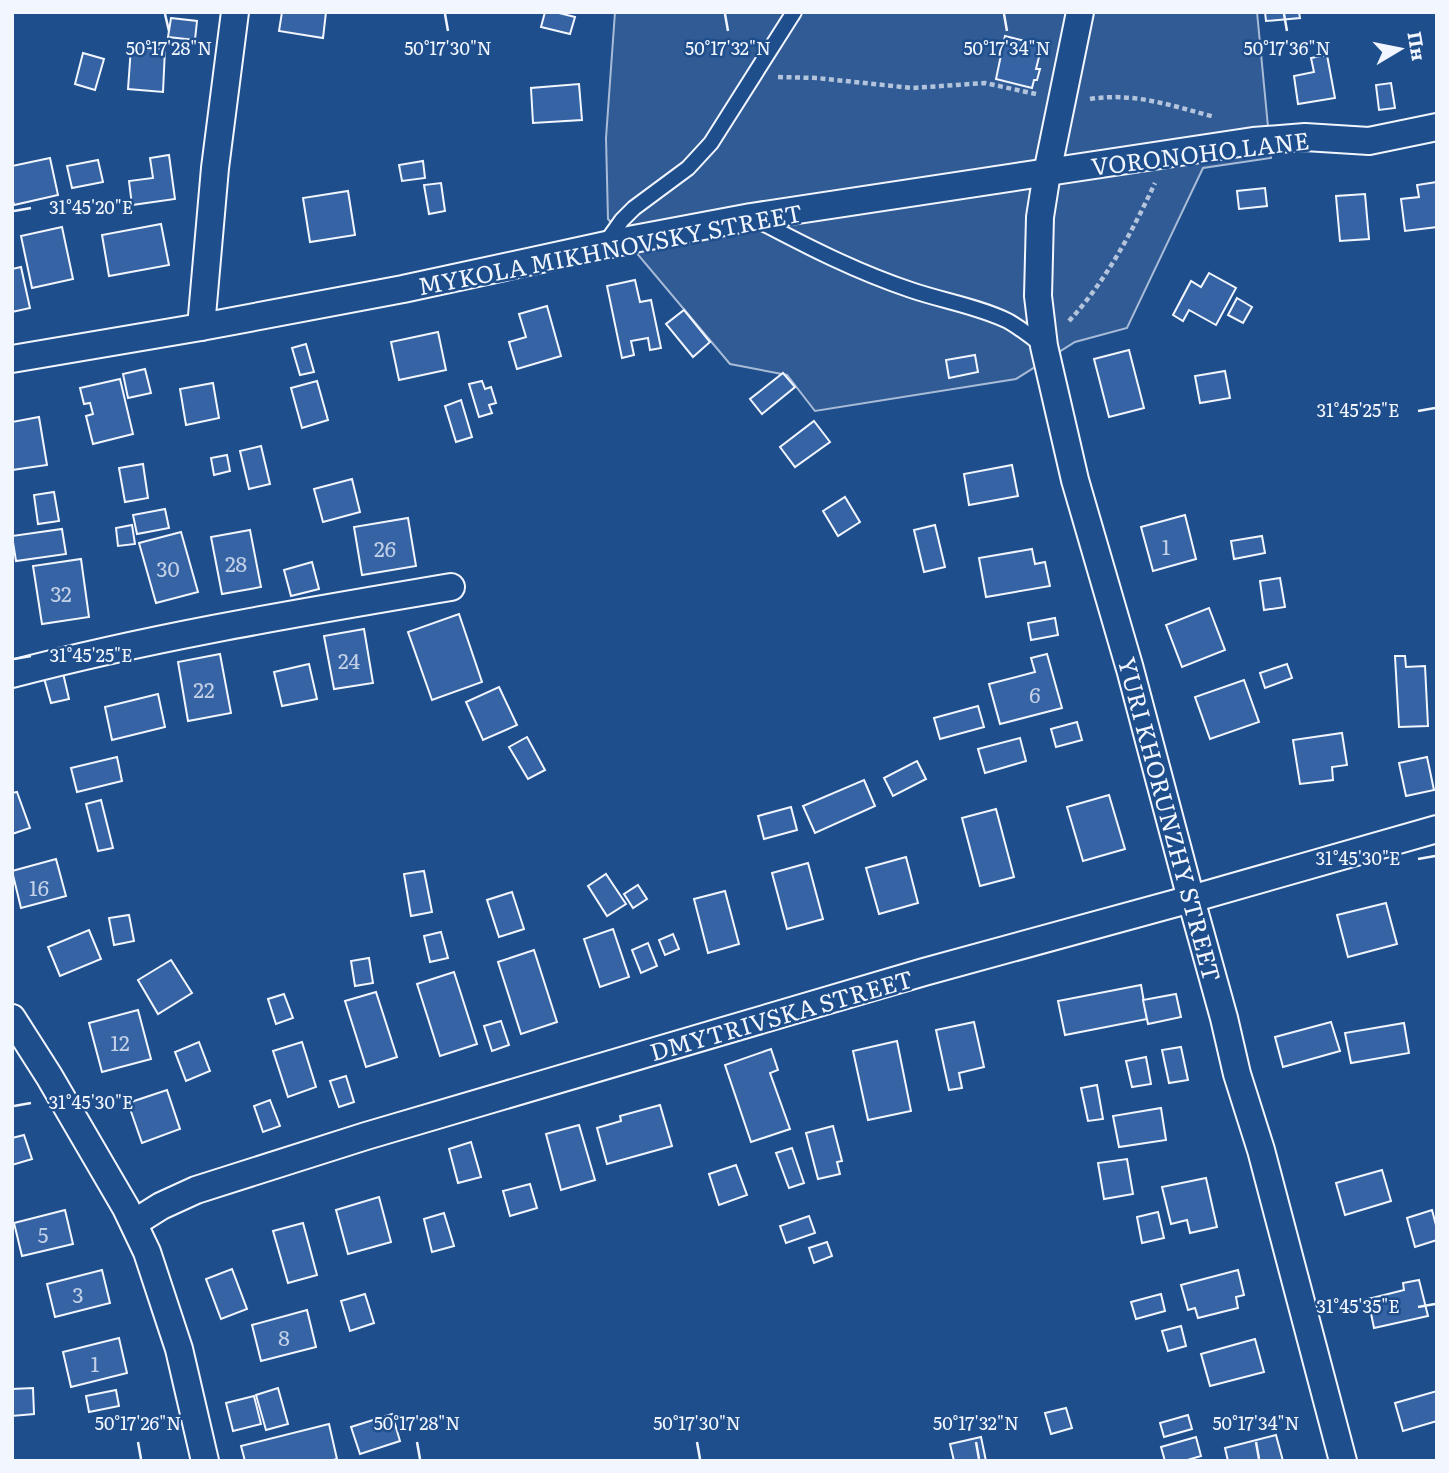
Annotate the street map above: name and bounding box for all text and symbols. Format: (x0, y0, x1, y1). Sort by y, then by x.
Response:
north arrow (1365, 14, 1435, 84)
text: Пн (1401, 29, 1434, 63)
text: 50°17'28"N (126, 34, 212, 61)
text: 50°17'30"N (404, 34, 492, 61)
text: 50°17'32"N (685, 34, 771, 61)
text: 50°17'34"N (963, 34, 1051, 61)
text: 50°17'36"N (1243, 34, 1331, 61)
street label: VORONOHO LANE (1089, 121, 1311, 183)
text: 31°45'20"E (49, 193, 133, 220)
street label: MYKOLA MIKHNOVSKY STREET (415, 194, 805, 302)
text: 31°45'25"E (1317, 396, 1399, 423)
house number: 1 (1162, 530, 1171, 561)
house number: 26 (374, 532, 396, 563)
house number: 28 (225, 547, 247, 578)
house number: 30 (156, 552, 180, 583)
house number: 32 (50, 577, 72, 608)
text: 31°45'25"E (50, 641, 132, 668)
house number: 24 (338, 644, 361, 675)
street label: YURI KHORUNZHY STREET (1111, 653, 1231, 985)
house number: 22 (193, 673, 215, 704)
house number: 6 (1029, 678, 1041, 709)
text: 31°45'30"E (1316, 844, 1400, 871)
house number: 16 (29, 871, 49, 902)
street label: DMYTRIVSKA STREET (645, 960, 917, 1068)
house number: 12 (110, 1026, 130, 1057)
text: 31°45'30"E (49, 1088, 133, 1115)
house number: 5 (38, 1218, 48, 1249)
house number: 3 (72, 1278, 84, 1309)
text: 31°45'35"E (1316, 1292, 1400, 1319)
house number: 8 (278, 1321, 290, 1352)
house number: 1 (91, 1347, 100, 1378)
text: 50°17'26"N (95, 1409, 181, 1436)
text: 50°17'28"N (374, 1409, 460, 1436)
text: 50°17'30"N (653, 1409, 741, 1436)
text: 50°17'32"N (933, 1409, 1019, 1436)
text: 50°17'34"N (1212, 1409, 1300, 1436)

